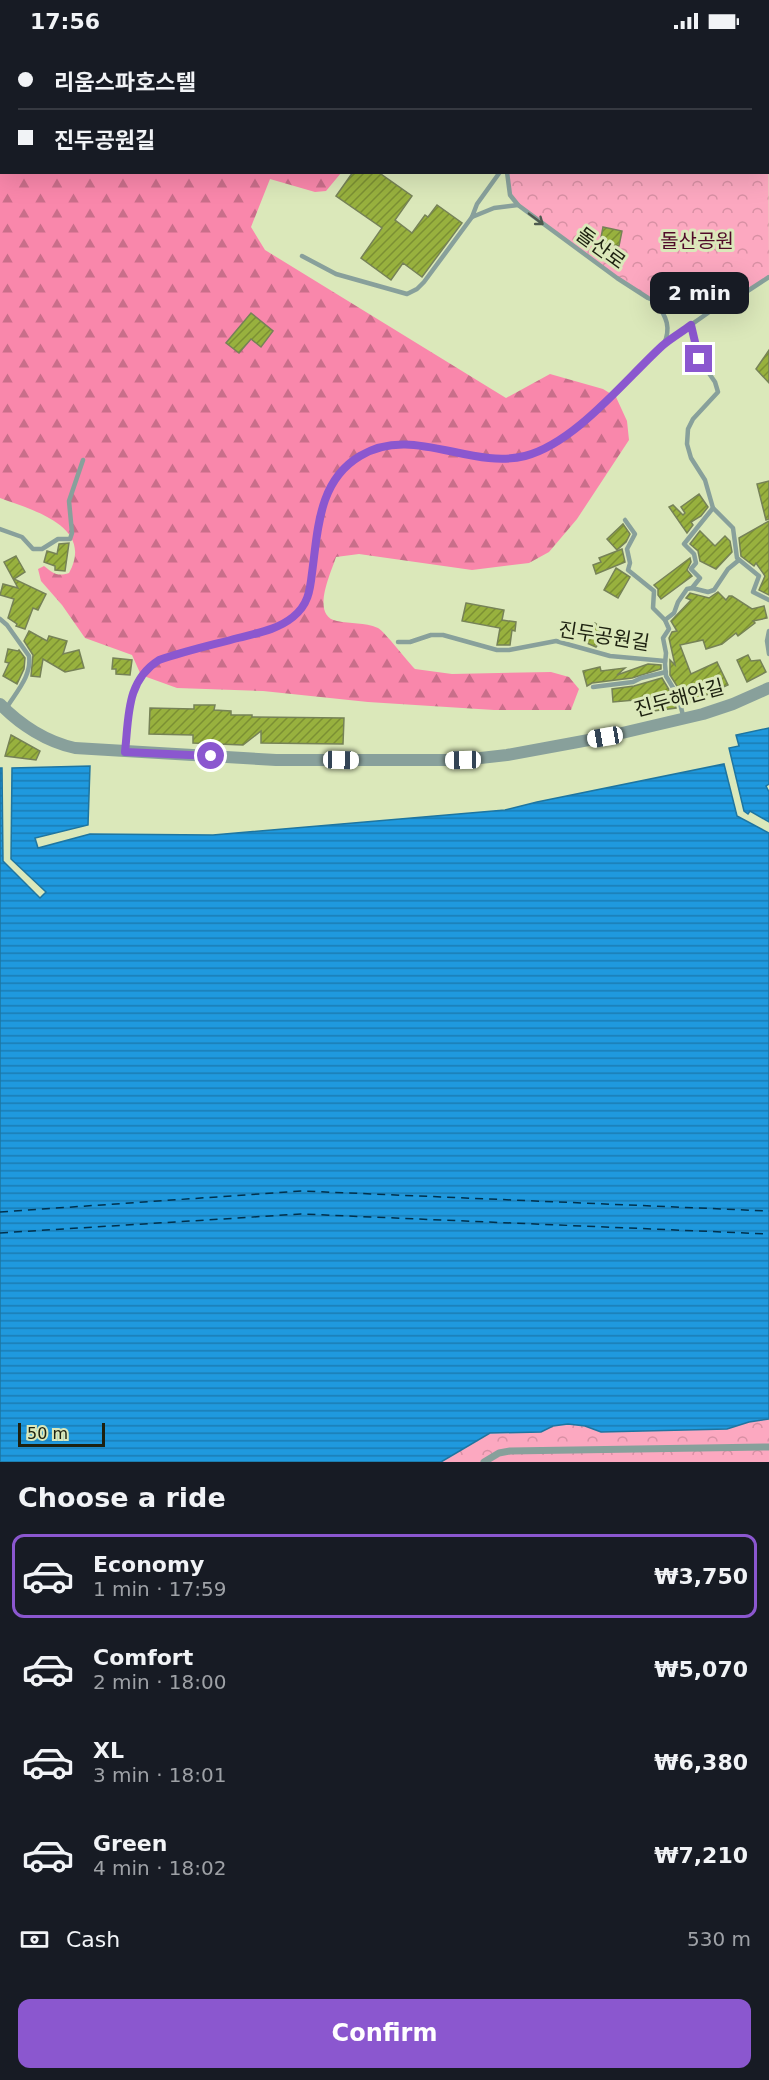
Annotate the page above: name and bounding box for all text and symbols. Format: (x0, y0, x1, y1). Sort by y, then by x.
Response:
text: 17:56 (30, 9, 100, 34)
text: 리움스파호스텔 (54, 70, 196, 95)
text: 진두공원길 (54, 128, 155, 153)
one-way arrow (528, 213, 544, 225)
street label: 돌산로 (572, 222, 630, 274)
park label: 돌산공원 (660, 229, 734, 253)
callout: 2 min (650, 272, 748, 314)
text: 2 min (668, 281, 731, 305)
route end (685, 345, 712, 372)
street label: 진두공원길 (557, 617, 651, 655)
street label: 진두해안길 (631, 675, 727, 721)
car (586, 725, 624, 749)
route start (197, 742, 224, 769)
car (323, 751, 359, 769)
car (445, 751, 481, 769)
scale bar (18, 1420, 105, 1448)
text: 50 m (27, 1424, 68, 1443)
text: Choose a ride (18, 1482, 226, 1513)
icon: car (21, 1549, 75, 1603)
text: Economy (93, 1552, 204, 1577)
text: ₩3,750 (654, 1564, 748, 1589)
text: 1 min · 17:59 (93, 1577, 227, 1601)
icon: car (21, 1642, 75, 1696)
text: Comfort (93, 1645, 193, 1670)
text: ₩5,070 (654, 1657, 748, 1682)
text: 2 min · 18:00 (93, 1670, 227, 1694)
icon: car (21, 1735, 75, 1789)
text: XL (93, 1738, 124, 1763)
text: ₩6,380 (654, 1750, 748, 1775)
text: 3 min · 18:01 (93, 1763, 227, 1787)
icon: car (21, 1828, 75, 1882)
text: Green (93, 1831, 167, 1856)
text: ₩7,210 (654, 1843, 748, 1868)
text: 4 min · 18:02 (93, 1856, 227, 1880)
icon: cash (18, 1923, 51, 1956)
text: Cash (66, 1927, 120, 1952)
text: 530 m (687, 1927, 751, 1951)
button: Confirm (18, 1999, 751, 2068)

